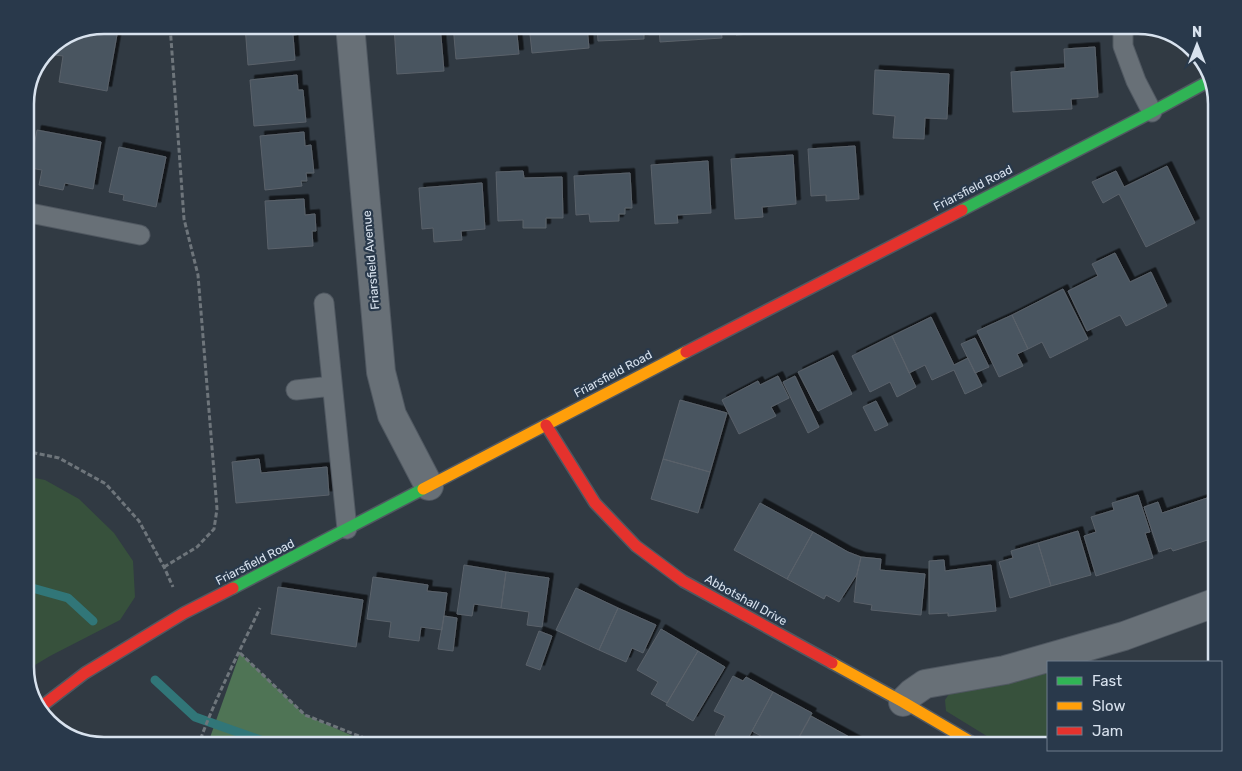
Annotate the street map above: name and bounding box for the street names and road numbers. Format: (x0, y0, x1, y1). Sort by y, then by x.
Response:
street label: Friarsfield Road (931, 162, 1015, 214)
street label: Friarsfield Avenue (360, 209, 382, 310)
street label: Friarsfield Road (572, 348, 654, 400)
street label: Friarsfield Road (213, 536, 297, 588)
street label: Abbotshall Drive (703, 572, 790, 628)

